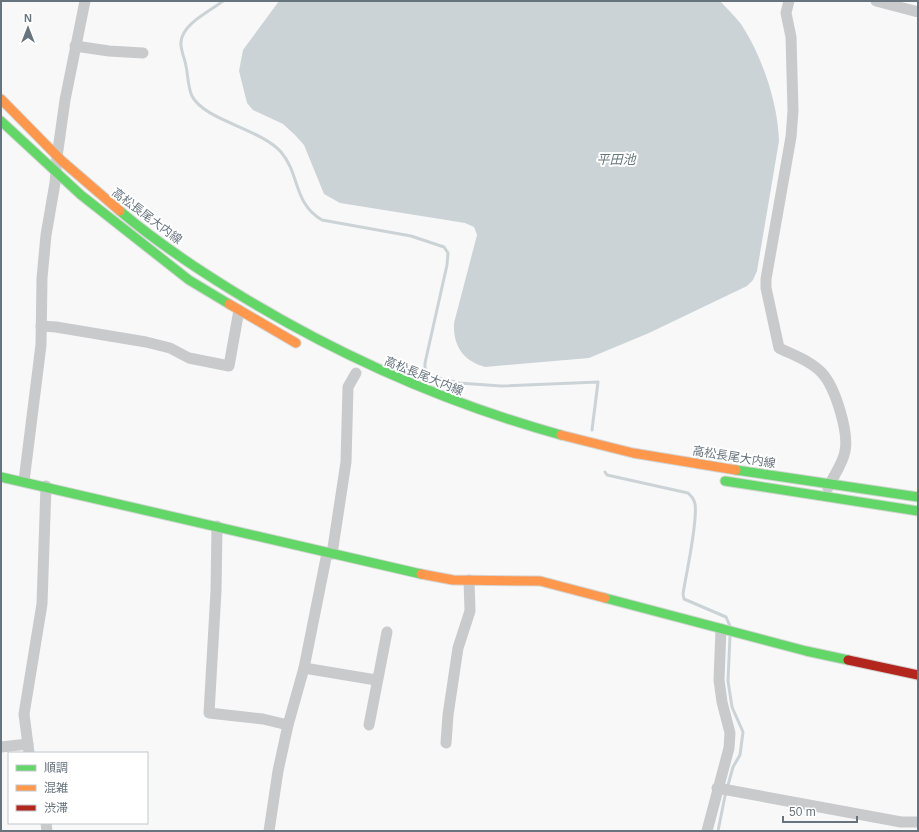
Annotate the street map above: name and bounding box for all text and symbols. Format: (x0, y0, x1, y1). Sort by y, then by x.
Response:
north arrow (8, 8, 48, 48)
text: N (24, 12, 32, 24)
water label: 平田池 (596, 152, 637, 167)
street label: 高松長尾大内線 (109, 185, 185, 247)
street label: 高松長尾大内線 (382, 354, 466, 398)
street label: 高松長尾大内線 (691, 444, 777, 470)
legend (8, 752, 148, 824)
text: 順調 (44, 761, 68, 775)
text: 混雑 (44, 781, 68, 795)
scale bar (783, 798, 857, 824)
text: 渋滞 (44, 801, 68, 815)
text: 50 m (789, 805, 816, 819)

